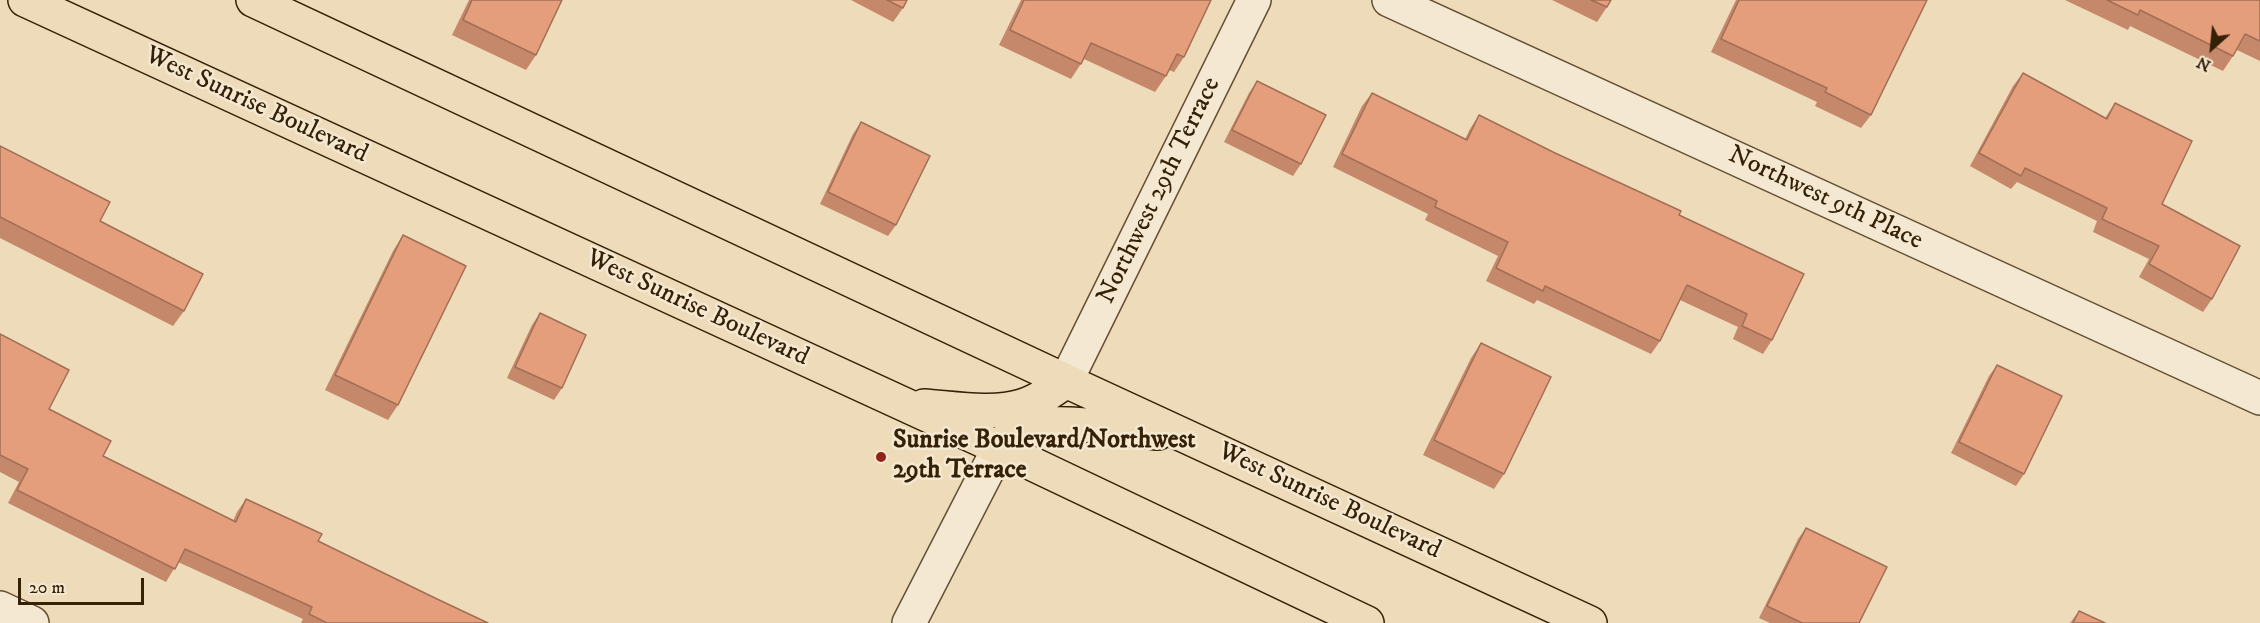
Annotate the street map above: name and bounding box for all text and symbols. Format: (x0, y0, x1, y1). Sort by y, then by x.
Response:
north arrow (2182, 18, 2242, 78)
street label: West Sunrise Boulevard (140, 41, 372, 171)
text: N (2193, 52, 2214, 76)
street label: Northwest 29th Terrace (1092, 73, 1228, 309)
street label: Northwest 9th Place (1723, 140, 1927, 258)
street label: West Sunrise Boulevard (581, 244, 813, 374)
place label: Sunrise Boulevard/Northwest 29th Terrace (893, 426, 1196, 488)
street label: West Sunrise Boulevard (1213, 437, 1445, 567)
marker: Sunrise Boulevard/Northwest 29th Terrace (874, 450, 888, 464)
scale bar (21, 566, 147, 604)
text: 20 m (29, 577, 65, 599)

